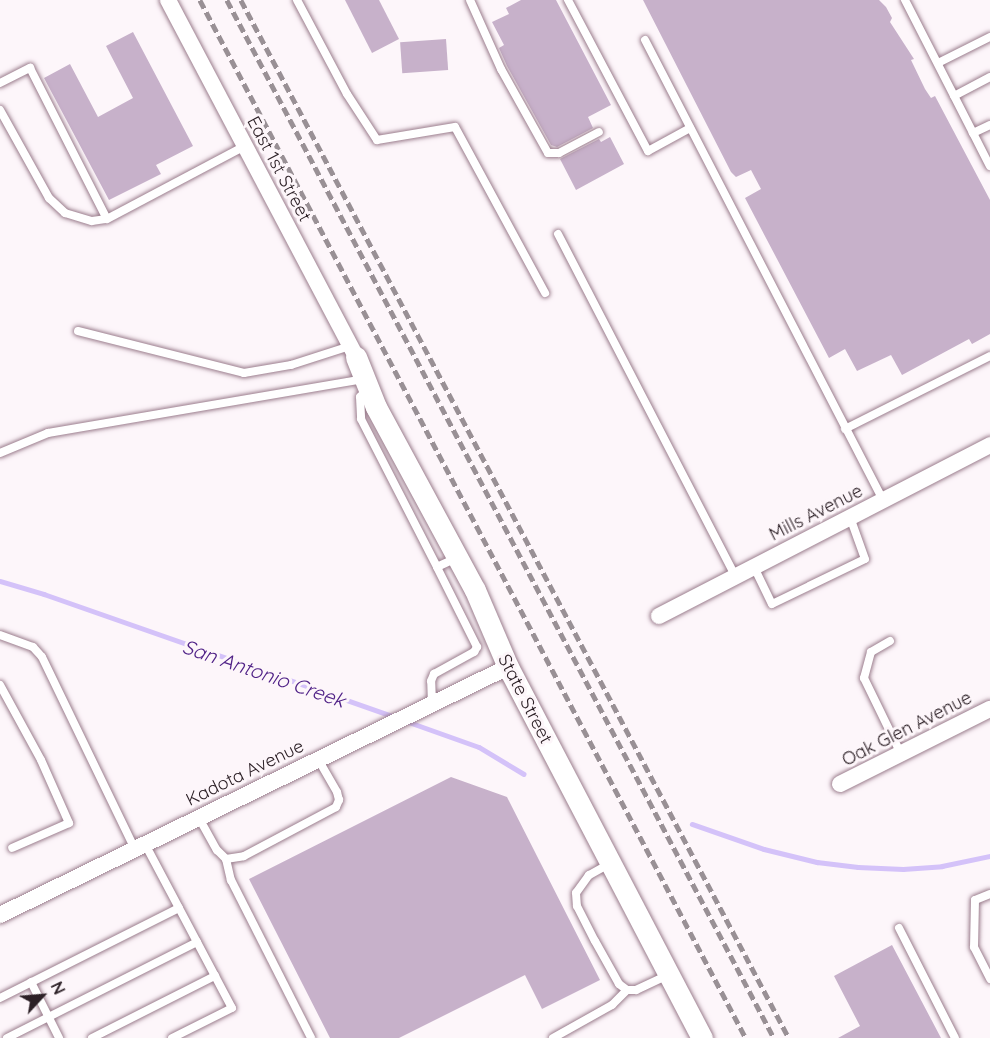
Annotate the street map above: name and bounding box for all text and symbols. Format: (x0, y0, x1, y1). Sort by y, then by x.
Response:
street label: East 1st Street (242, 113, 316, 225)
street label: Mills Avenue (766, 480, 866, 546)
water label: San Antonio Creek (179, 634, 349, 712)
street label: State Street (493, 651, 557, 747)
street label: Oak Glen Avenue (838, 687, 976, 771)
street label: Kadota Avenue (183, 735, 307, 811)
north arrow (12, 966, 72, 1026)
text: N (47, 978, 70, 998)

